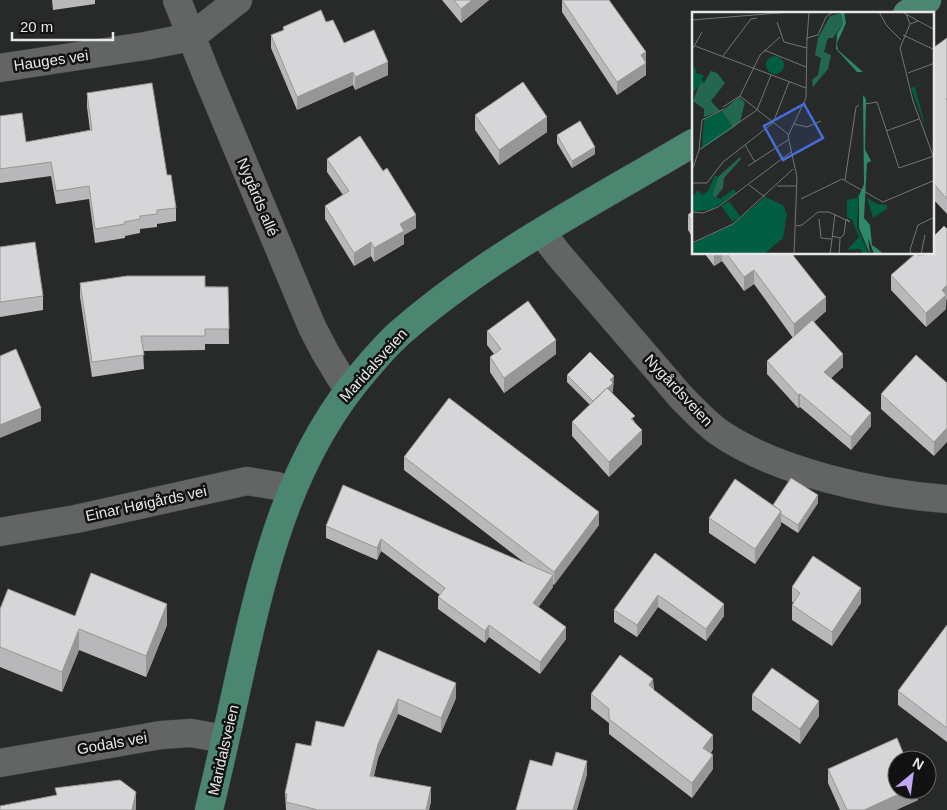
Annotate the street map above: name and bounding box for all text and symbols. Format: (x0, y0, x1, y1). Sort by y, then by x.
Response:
scale bar (12, 10, 114, 42)
inset map (692, 12, 934, 255)
text: 20 m (20, 18, 53, 35)
street label: Hauges vei (13, 46, 89, 74)
street label: Nygårds allé (234, 155, 282, 239)
street label: Maridalsveien (336, 325, 410, 405)
street label: Nygårdsveien (642, 351, 716, 429)
street label: Einar Høigårds vei (84, 482, 208, 524)
street label: Maridalsveien (204, 703, 242, 797)
street label: Godals vei (76, 728, 148, 758)
north arrow (887, 750, 937, 800)
text: N (910, 754, 927, 773)

